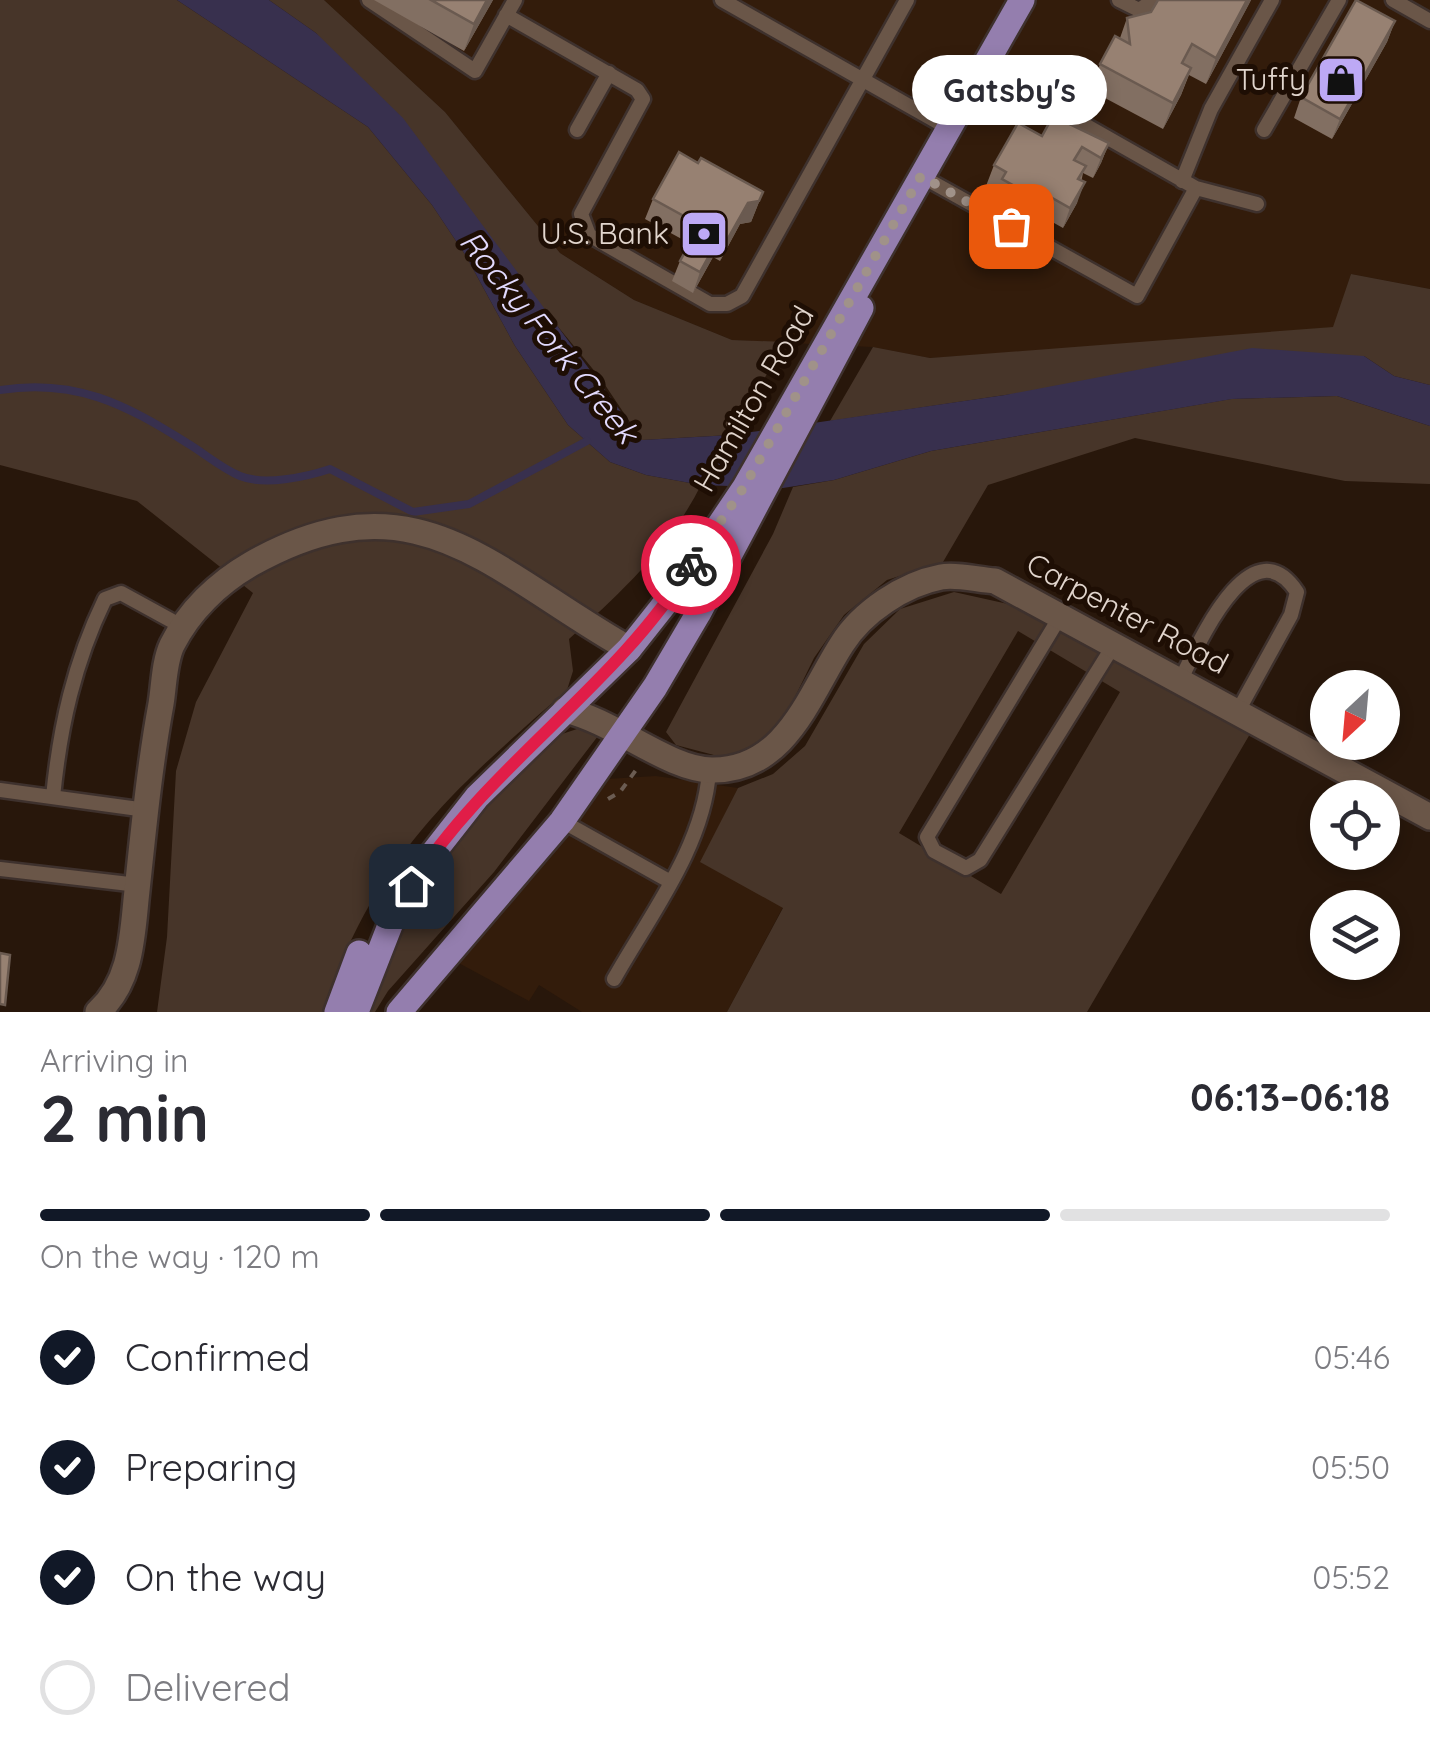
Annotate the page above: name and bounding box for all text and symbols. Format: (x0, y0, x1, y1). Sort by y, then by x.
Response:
shop icon: Tuffy (1315, 54, 1367, 106)
callout: Gatsby's (914, 56, 1108, 126)
place label: Tuffy (1236, 60, 1306, 98)
text: Gatsby's (943, 70, 1076, 110)
pin (969, 184, 1054, 269)
icon: bag (984, 199, 1039, 254)
bank icon: U.S. Bank (678, 208, 730, 260)
place label: U.S. Bank (541, 214, 669, 252)
water label: Rocky Fork Creek (452, 222, 650, 453)
street label: Hamilton Road (685, 299, 822, 498)
courier (641, 515, 741, 615)
icon: bike (664, 538, 719, 593)
street label: Carpenter Road (1020, 544, 1235, 682)
north arrow (1310, 670, 1400, 760)
map controls (1310, 670, 1400, 980)
button: locate (1310, 780, 1400, 870)
pin (369, 844, 454, 929)
icon: home (384, 859, 439, 914)
button: layers (1310, 890, 1400, 980)
text: Arriving in (40, 1040, 189, 1080)
text: 06:13–06:18 (1190, 1073, 1390, 1121)
text: 2 min (40, 1077, 209, 1158)
text: On the way · 120 m (40, 1236, 320, 1276)
icon: check (40, 1330, 95, 1385)
text: Confirmed (125, 1333, 310, 1381)
text: 05:46 (1313, 1337, 1390, 1377)
icon: check (40, 1440, 95, 1495)
text: Preparing (125, 1443, 297, 1491)
text: 05:50 (1311, 1447, 1390, 1487)
icon: check (40, 1550, 95, 1605)
text: On the way (125, 1553, 326, 1601)
text: 05:52 (1312, 1557, 1390, 1597)
text: Delivered (125, 1663, 291, 1711)

